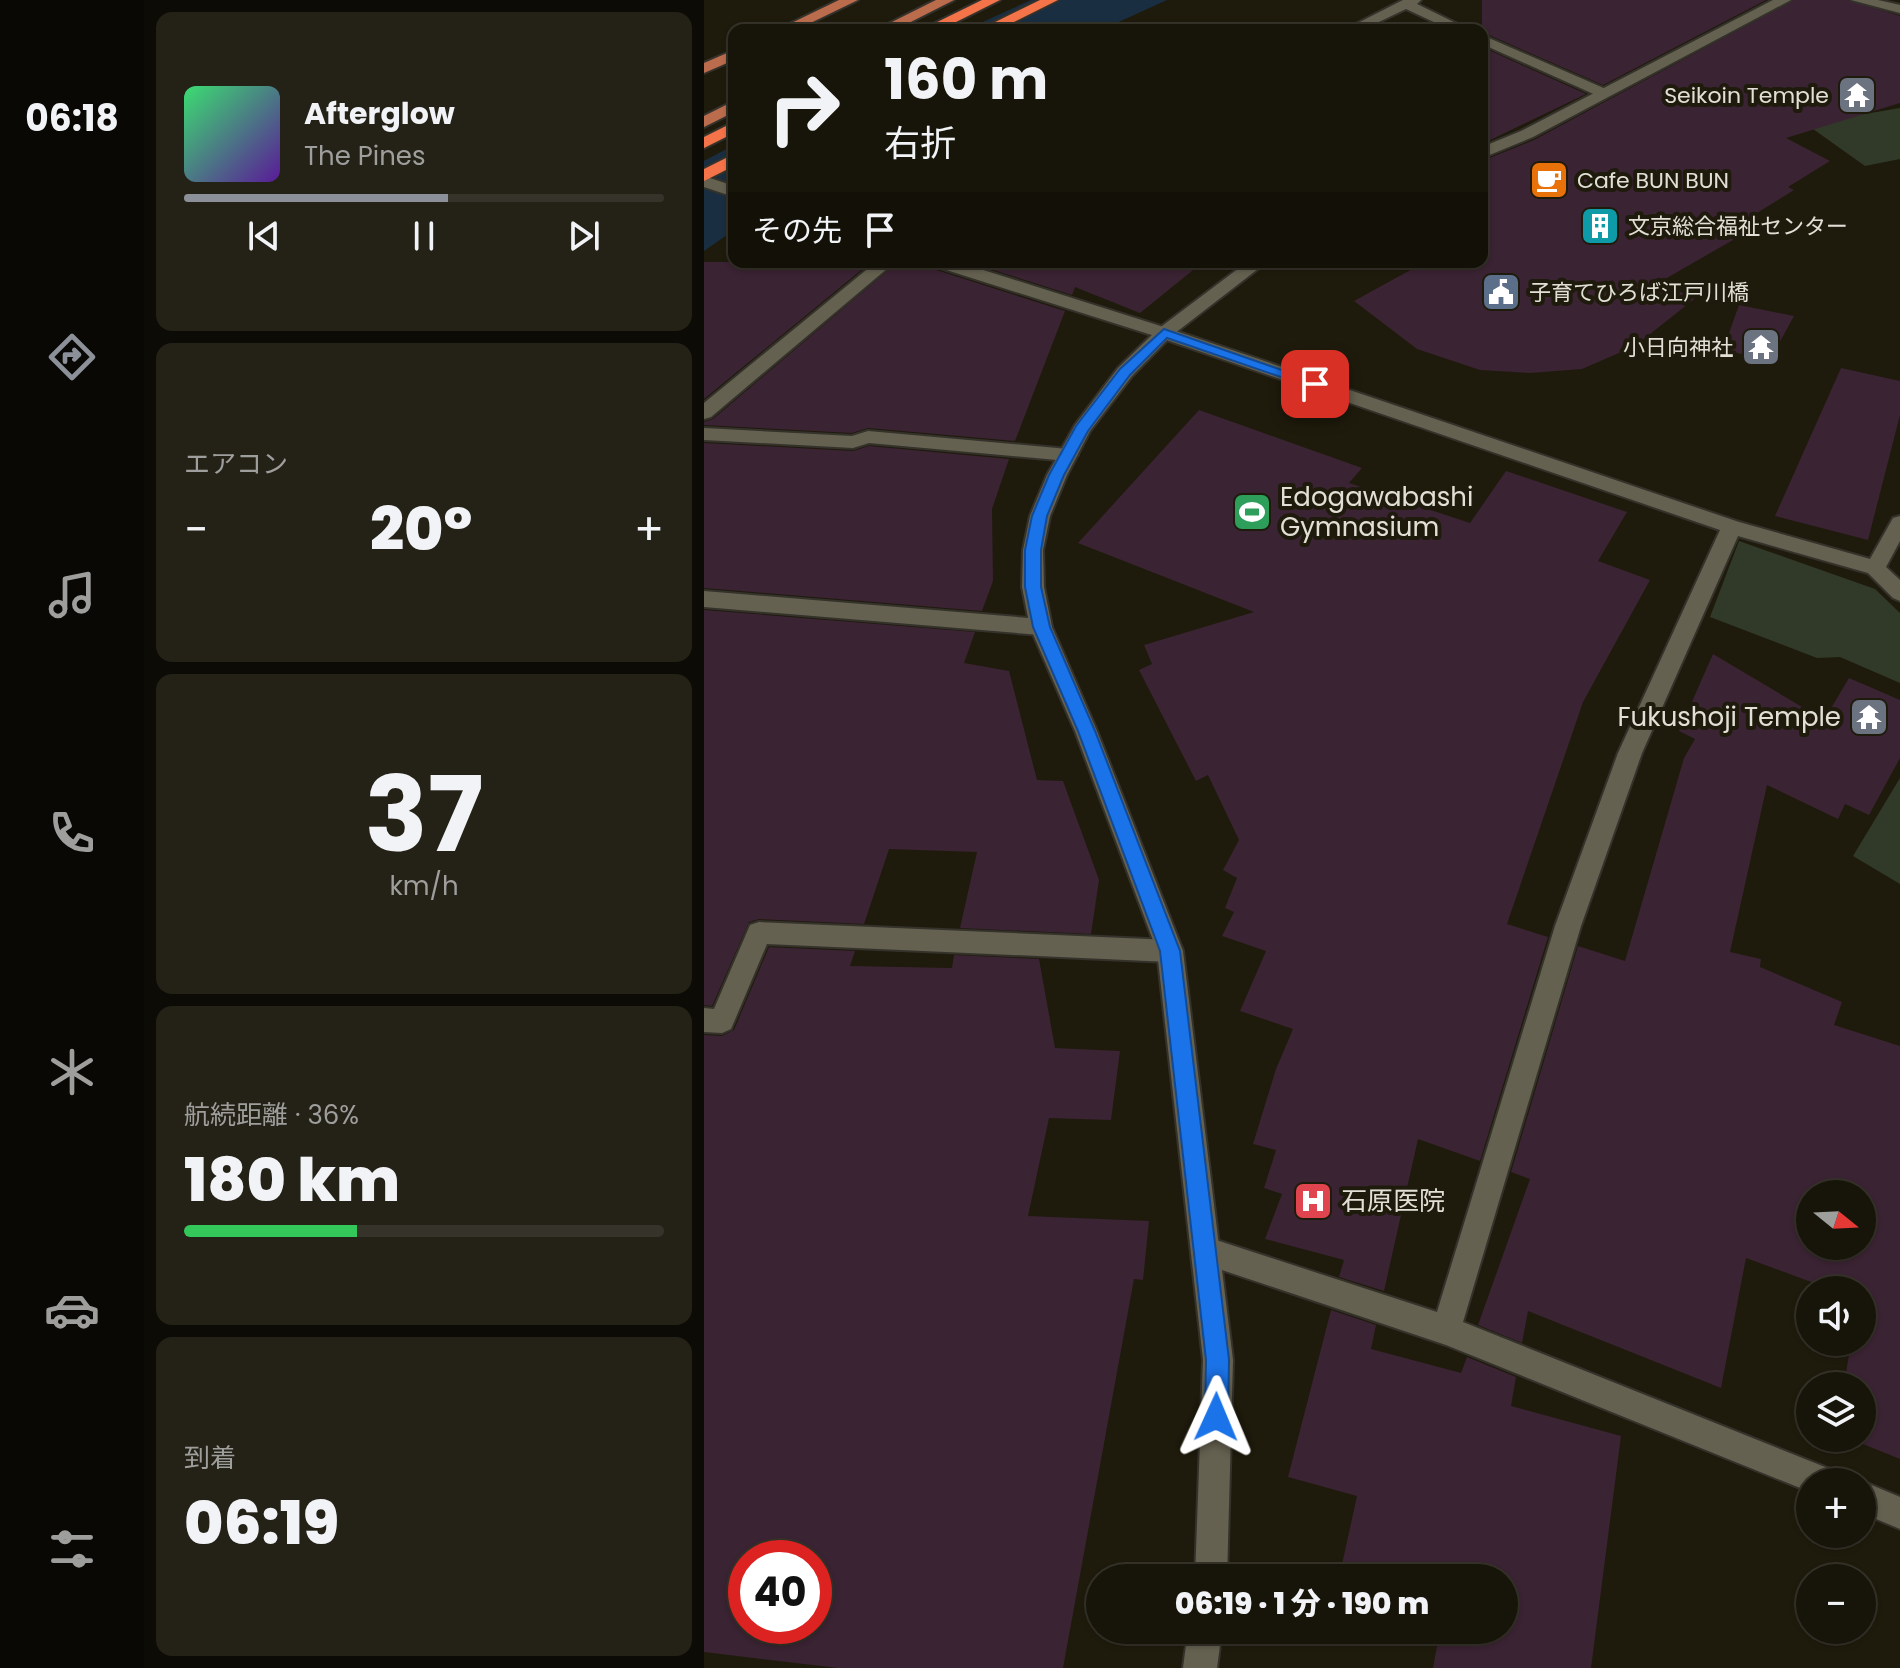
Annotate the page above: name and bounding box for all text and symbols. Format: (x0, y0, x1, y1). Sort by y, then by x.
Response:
text: 160 m (884, 40, 1048, 119)
icon: right (752, 56, 856, 160)
temple icon: Seikoin Temple (1836, 74, 1878, 116)
place label: Seikoin Temple (1664, 80, 1829, 111)
text: Afterglow (304, 92, 455, 135)
text: 06:18 (25, 93, 119, 144)
text: 右折 (884, 118, 956, 169)
text: The Pines (304, 138, 426, 174)
cafe icon: Cafe BUN BUN (1528, 159, 1570, 201)
place label: Cafe BUN BUN (1577, 165, 1729, 196)
building icon: 文京総合福祉センター (1579, 205, 1621, 247)
icon: arrive (858, 208, 902, 252)
text: その先 (752, 209, 842, 252)
place label: 文京総合福祉センター (1628, 211, 1848, 242)
icon: previous (242, 214, 286, 258)
icon: pause (402, 214, 446, 258)
icon: next (562, 214, 606, 258)
public building icon: 子育てひろば江戸川橋 (1480, 271, 1522, 313)
place label: 子育てひろば江戸川橋 (1529, 277, 1749, 308)
temple icon: 小日向神社 (1740, 326, 1782, 368)
icon: directions (44, 329, 100, 385)
place label: 小日向神社 (1623, 332, 1733, 363)
pin (1281, 350, 1349, 418)
icon: arrive (1293, 362, 1337, 406)
text: エアコン (184, 446, 288, 482)
place label: Edogawabashi Gymnasium (1280, 479, 1473, 545)
text: 20° (370, 487, 472, 571)
sports icon: Edogawabashi Gymnasium (1231, 491, 1273, 533)
text: − (184, 499, 208, 560)
text: + (634, 499, 664, 560)
icon: music (44, 567, 100, 623)
temple icon: Fukushoji Temple (1848, 696, 1890, 738)
place label: Fukushoji Temple (1618, 699, 1841, 735)
text: 37 (365, 742, 483, 887)
icon: phone (44, 805, 100, 861)
text: km/h (389, 868, 459, 904)
icon: climate (44, 1044, 100, 1100)
text: 航続距離 · 36% (184, 1097, 359, 1133)
text: 180 km (184, 1138, 400, 1222)
hospital icon: 石原医院 (1292, 1180, 1334, 1222)
north arrow (1796, 1180, 1876, 1260)
map controls (1796, 1180, 1876, 1644)
place label: 石原医院 (1341, 1183, 1445, 1219)
button: sound (1796, 1276, 1876, 1356)
icon: car (44, 1282, 100, 1338)
button: layers (1796, 1372, 1876, 1452)
position arrow (1174, 1375, 1258, 1459)
text: 到着 (184, 1440, 236, 1476)
button: + (1796, 1468, 1876, 1548)
text: 06:19 (184, 1481, 339, 1565)
icon: filters (44, 1521, 100, 1577)
speed limit sign: 40 (728, 1540, 832, 1644)
button: − (1796, 1564, 1876, 1644)
text: 06:19 · 1 分 · 190 m (1175, 1582, 1429, 1625)

